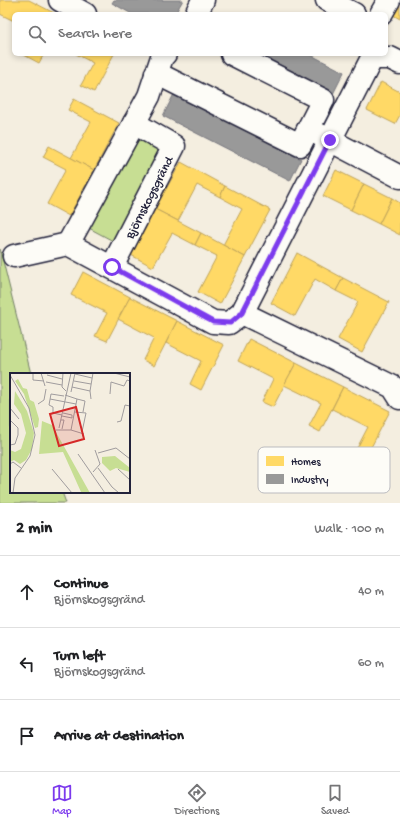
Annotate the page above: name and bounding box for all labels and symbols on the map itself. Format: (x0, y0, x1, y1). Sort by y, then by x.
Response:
route end (321, 131, 339, 149)
street label: Björnskogsgränd (123, 153, 178, 243)
route start (103, 258, 121, 276)
inset map (10, 373, 130, 493)
legend (258, 447, 390, 493)
text: Homes (291, 457, 321, 469)
text: Industry (291, 475, 329, 487)

